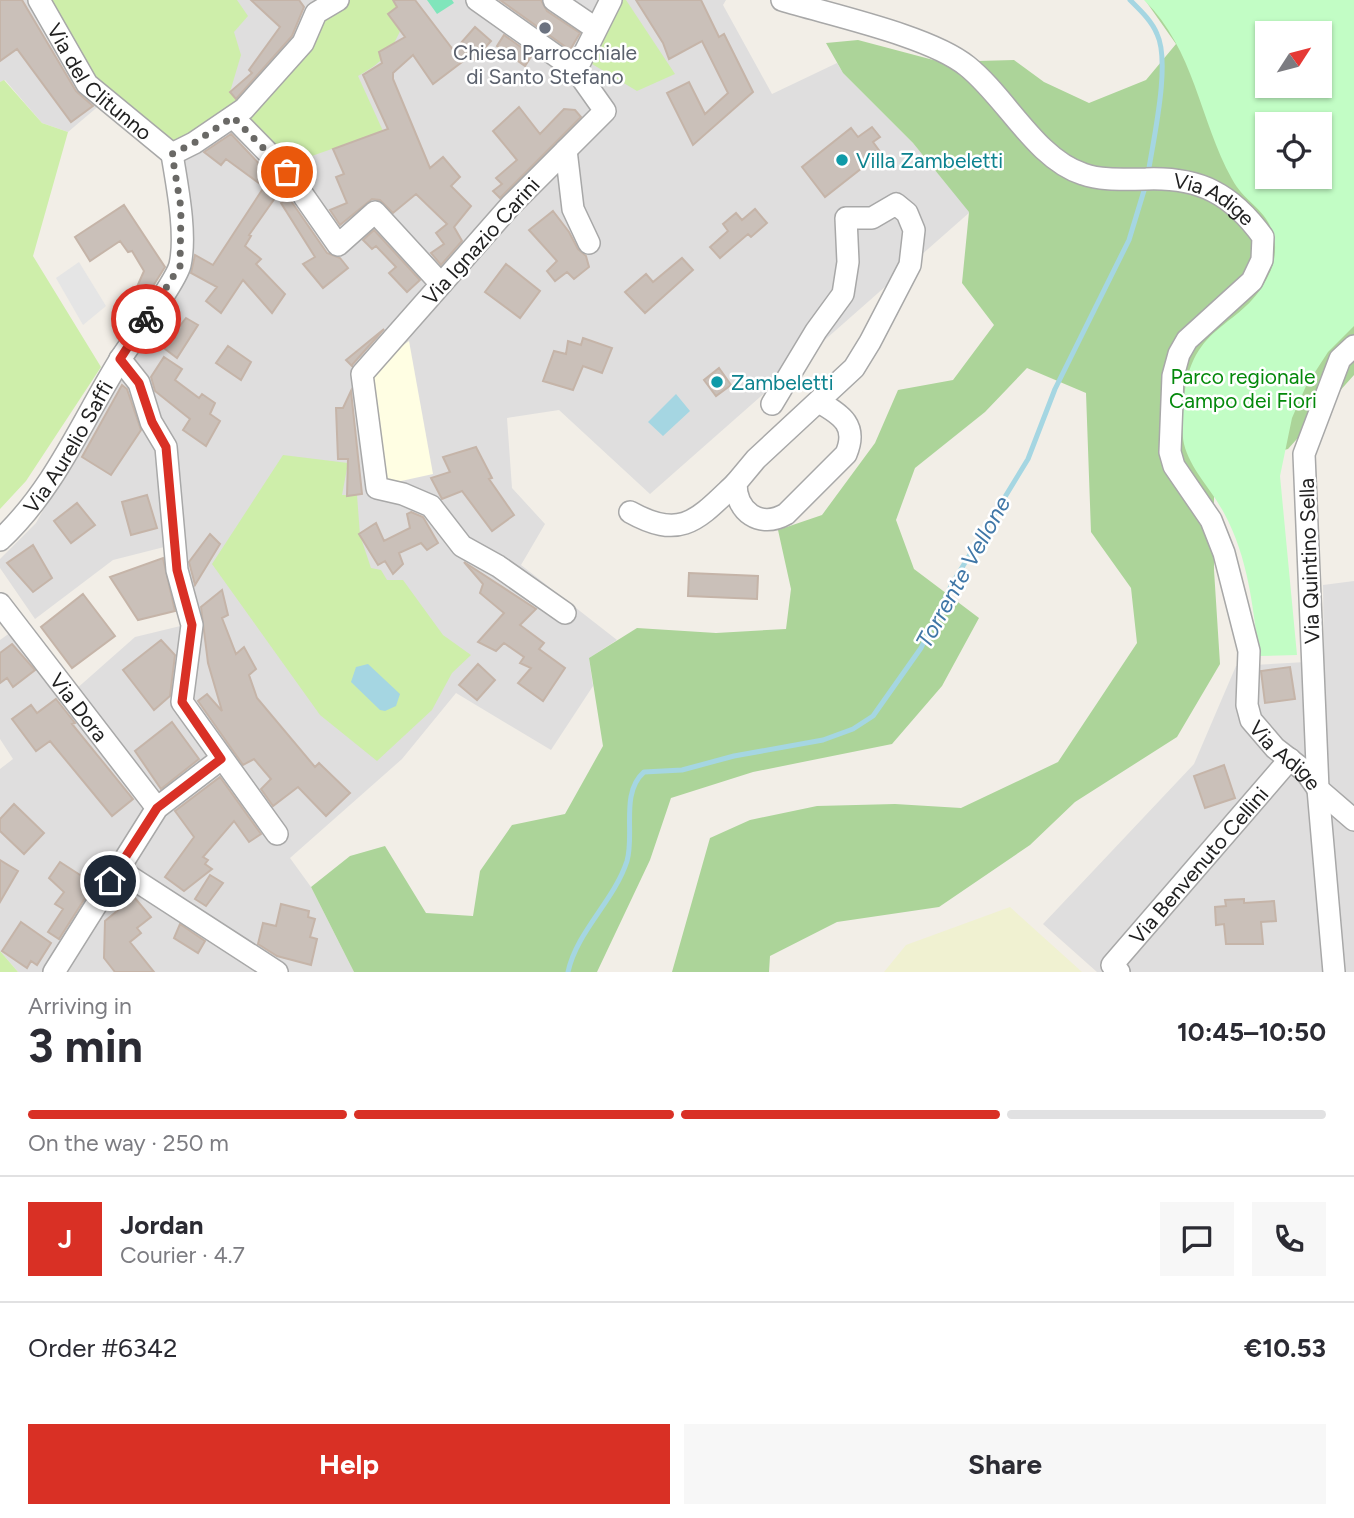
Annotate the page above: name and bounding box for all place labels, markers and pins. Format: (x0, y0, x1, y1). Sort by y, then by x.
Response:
marker: Chiesa Parrocchiale di Santo Stefano (537, 20, 553, 36)
place label: Chiesa Parrocchiale di Santo Stefano (453, 40, 637, 89)
pin (257, 142, 317, 202)
place label: Villa Zambeletti (856, 148, 1003, 173)
marker: Villa Zambeletti (834, 152, 850, 168)
place label: Zambeletti (731, 370, 834, 395)
marker: Zambeletti (709, 374, 725, 390)
pin (80, 851, 140, 911)

